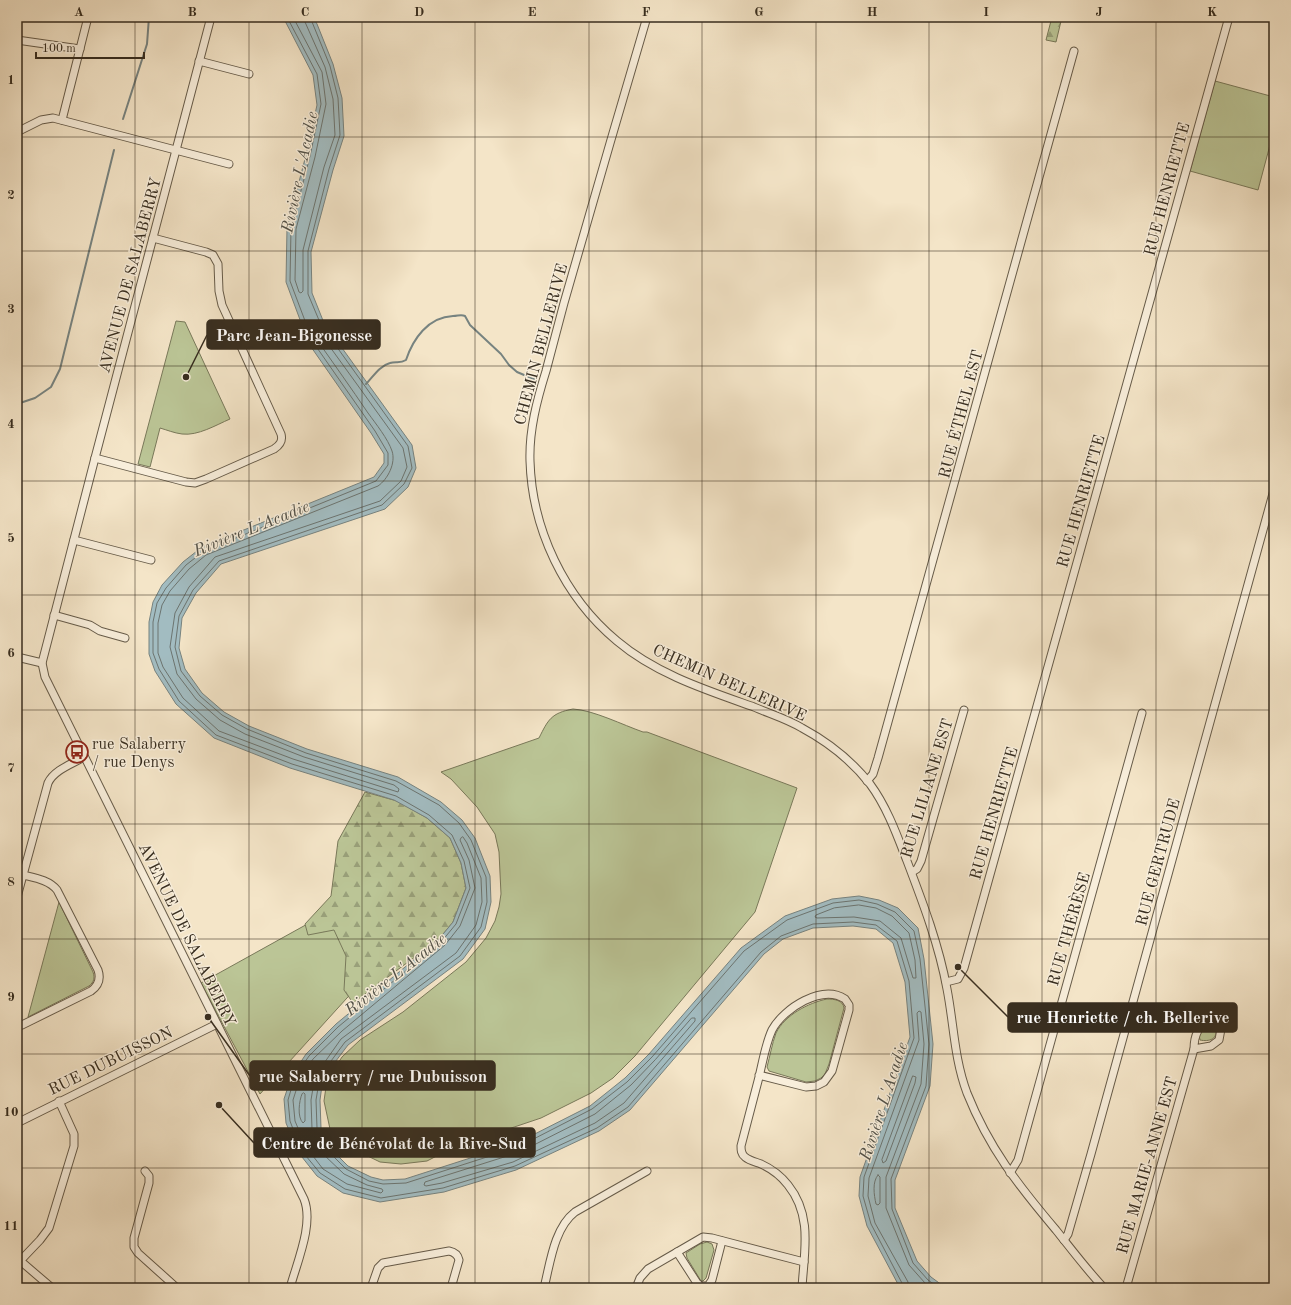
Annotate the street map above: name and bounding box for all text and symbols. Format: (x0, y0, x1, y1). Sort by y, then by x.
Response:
text: A (74, 6, 84, 19)
text: B (187, 6, 197, 19)
text: C (301, 6, 309, 19)
text: D (414, 6, 424, 19)
text: E (528, 6, 537, 19)
text: F (642, 6, 651, 19)
text: G (754, 6, 764, 19)
text: H (867, 6, 878, 19)
text: I (983, 6, 989, 19)
text: J (1095, 6, 1103, 19)
text: K (1207, 6, 1217, 19)
scale bar (36, 34, 144, 60)
text: 100 m (42, 43, 76, 55)
text: 1 (7, 74, 15, 87)
water label: Rivière L'Acadie (279, 110, 322, 236)
street label: RUE HENRIETTE (1142, 121, 1193, 258)
street label: AVENUE DE SALABERRY (97, 176, 165, 375)
text: 2 (7, 189, 15, 202)
street label: CHEMIN BELLERIVE (513, 262, 571, 427)
text: 3 (7, 303, 15, 316)
callout: Parc Jean-Bigonesse (207, 320, 380, 349)
text: Parc Jean-Bigonesse (216, 328, 372, 345)
street label: RUE ÉTHEL EST (933, 347, 987, 481)
text: 4 (7, 418, 15, 431)
street label: RUE HENRIETTE (1055, 433, 1109, 570)
water label: Rivière L'Acadie (190, 498, 312, 561)
text: 5 (7, 532, 15, 545)
street label: CHEMIN BELLERIVE (650, 643, 809, 725)
text: 6 (7, 647, 15, 660)
street label: RUE LILIANE EST (899, 717, 957, 860)
place label: rue Salaberry / rue Denys (92, 737, 187, 771)
bus stop icon: rue Salaberry / rue Denys (64, 739, 90, 765)
street label: RUE HENRIETTE (968, 745, 1022, 882)
text: 7 (7, 762, 15, 775)
street label: RUE GERTRUDE (1134, 797, 1184, 928)
street label: AVENUE DE SALABERRY (135, 841, 238, 1029)
street label: RUE THÉRÈSE (1042, 870, 1094, 988)
text: 8 (7, 876, 15, 889)
water label: Rivière L'Acadie (341, 930, 450, 1021)
text: 9 (7, 991, 15, 1004)
callout: rue Henriette / ch. Bellerive (1008, 1003, 1237, 1032)
text: rue Henriette / ch. Bellerive (1016, 1010, 1230, 1027)
street label: RUE DUBUISSON (46, 1025, 175, 1099)
water label: Rivière L'Acadie (857, 1040, 912, 1164)
callout: rue Salaberry / rue Dubuisson (250, 1061, 495, 1090)
text: rue Salaberry / rue Dubuisson (259, 1069, 487, 1086)
street label: RUE MARIE-ANNE EST (1115, 1075, 1181, 1256)
text: 10 (3, 1106, 19, 1119)
callout: Centre de Bénévolat de la Rive-Sud (254, 1128, 535, 1157)
text: Centre de Bénévolat de la Rive-Sud (261, 1136, 527, 1153)
text: 11 (3, 1220, 19, 1233)

